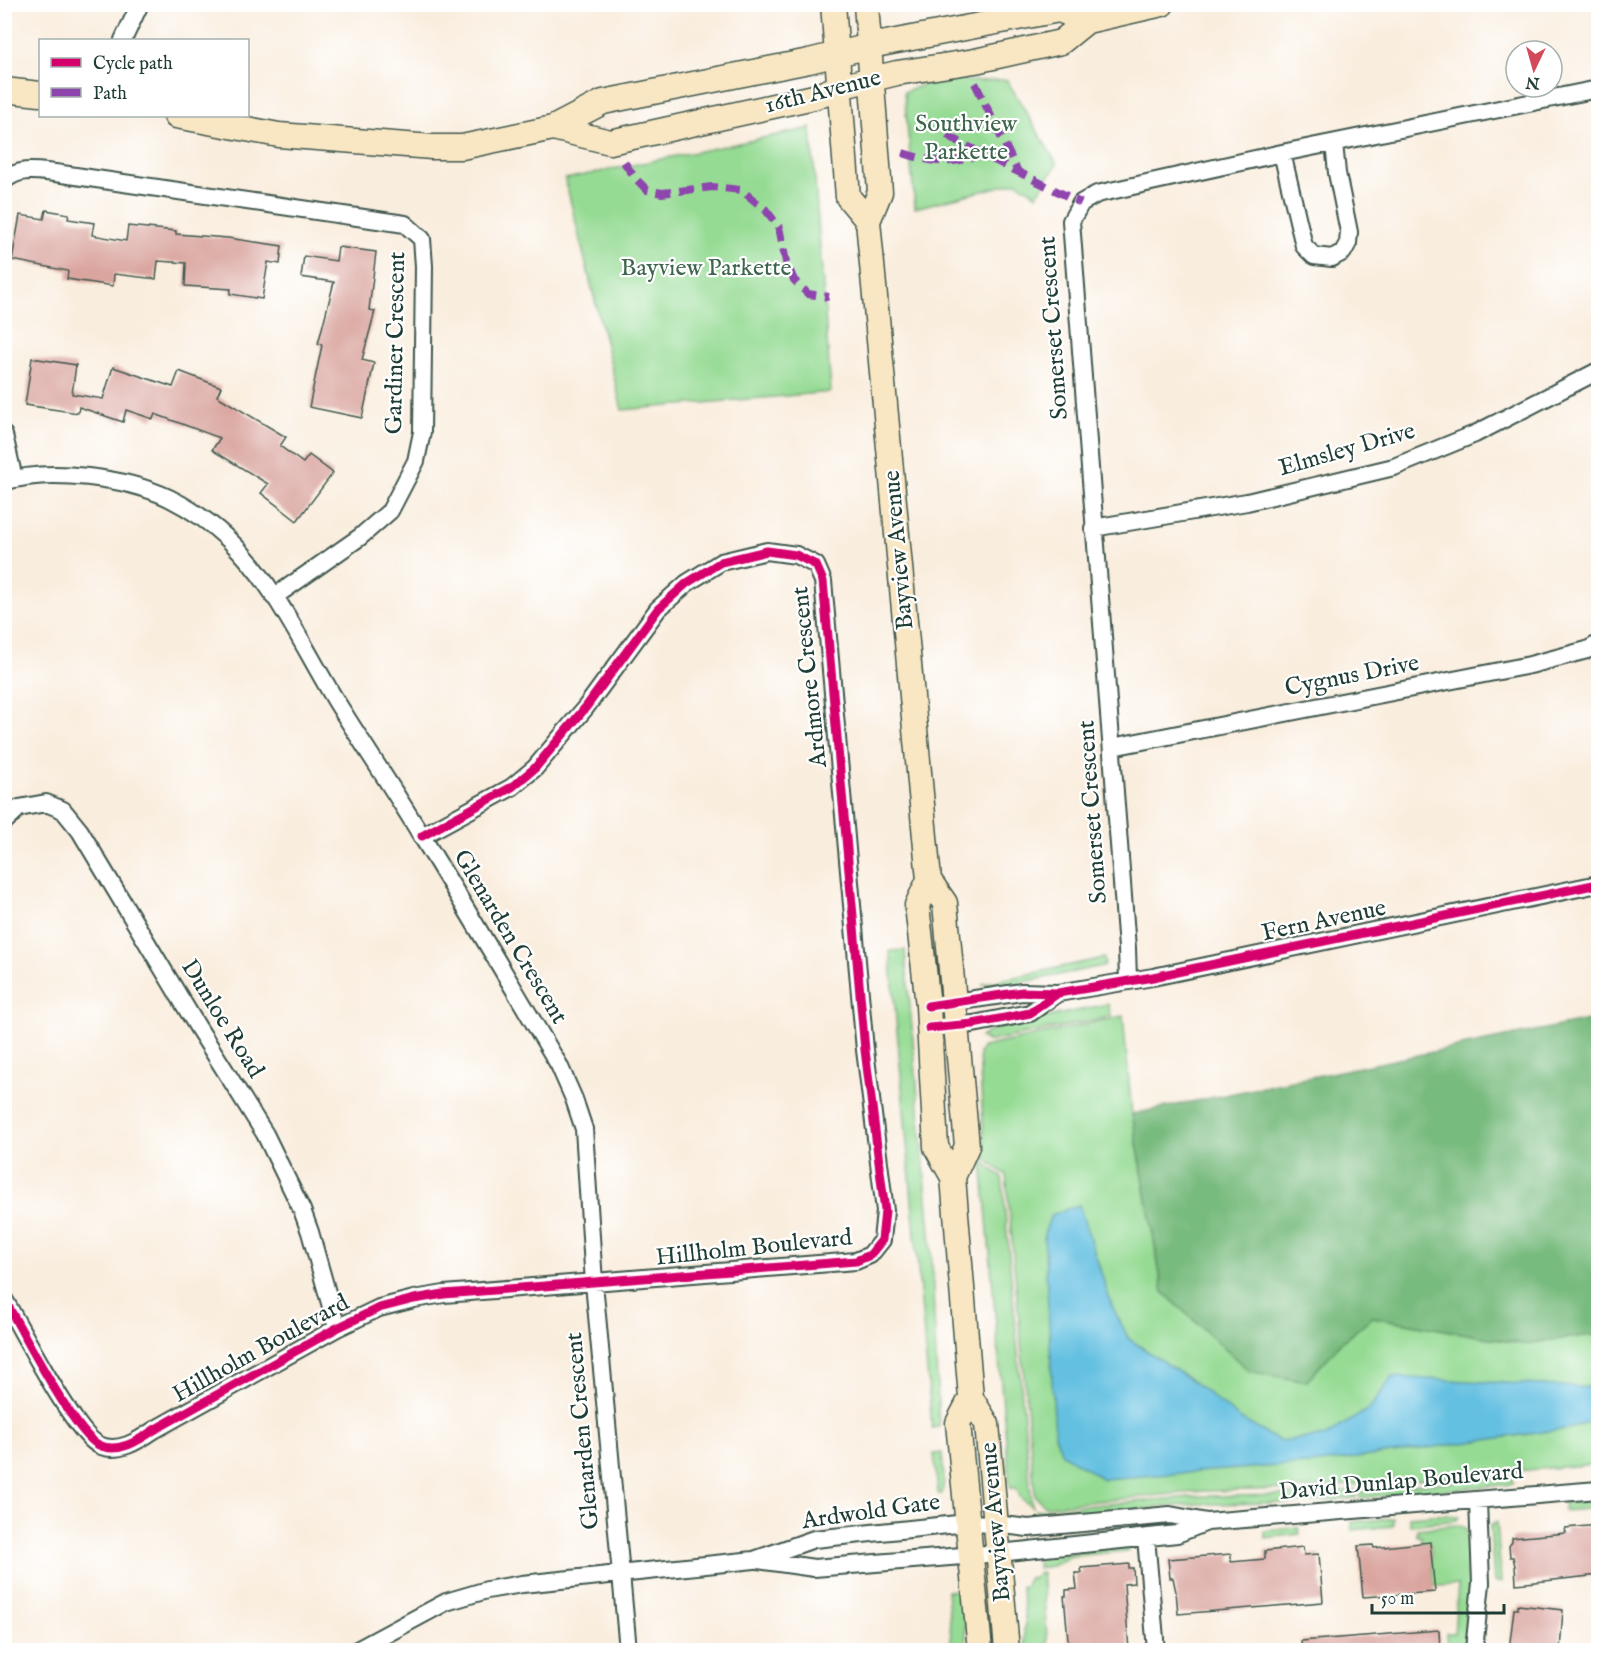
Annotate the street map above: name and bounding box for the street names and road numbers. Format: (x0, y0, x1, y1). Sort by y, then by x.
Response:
street label: 16th Avenue (762, 63, 884, 121)
street label: Somerset Crescent (1032, 235, 1076, 421)
street label: Gardiner Crescent (379, 251, 413, 435)
street label: Elmsley Drive (1275, 416, 1419, 484)
street label: Bayview Avenue (877, 469, 921, 631)
street label: Ardmore Crescent (785, 585, 835, 770)
street label: Cygnus Drive (1282, 648, 1422, 704)
street label: Somerset Crescent (1071, 719, 1115, 905)
street label: Glenarden Crescent (446, 844, 574, 1030)
street label: Fern Avenue (1259, 893, 1389, 949)
street label: Dunloe Road (173, 954, 271, 1084)
street label: Hillholm Boulevard (654, 1222, 854, 1274)
street label: Hillholm Boulevard (167, 1288, 355, 1410)
street label: Glenarden Crescent (559, 1331, 607, 1531)
street label: Bayview Avenue (974, 1441, 1018, 1603)
street label: David Dunlap Boulevard (1277, 1456, 1525, 1508)
street label: Ardwold Gate (799, 1487, 942, 1537)

